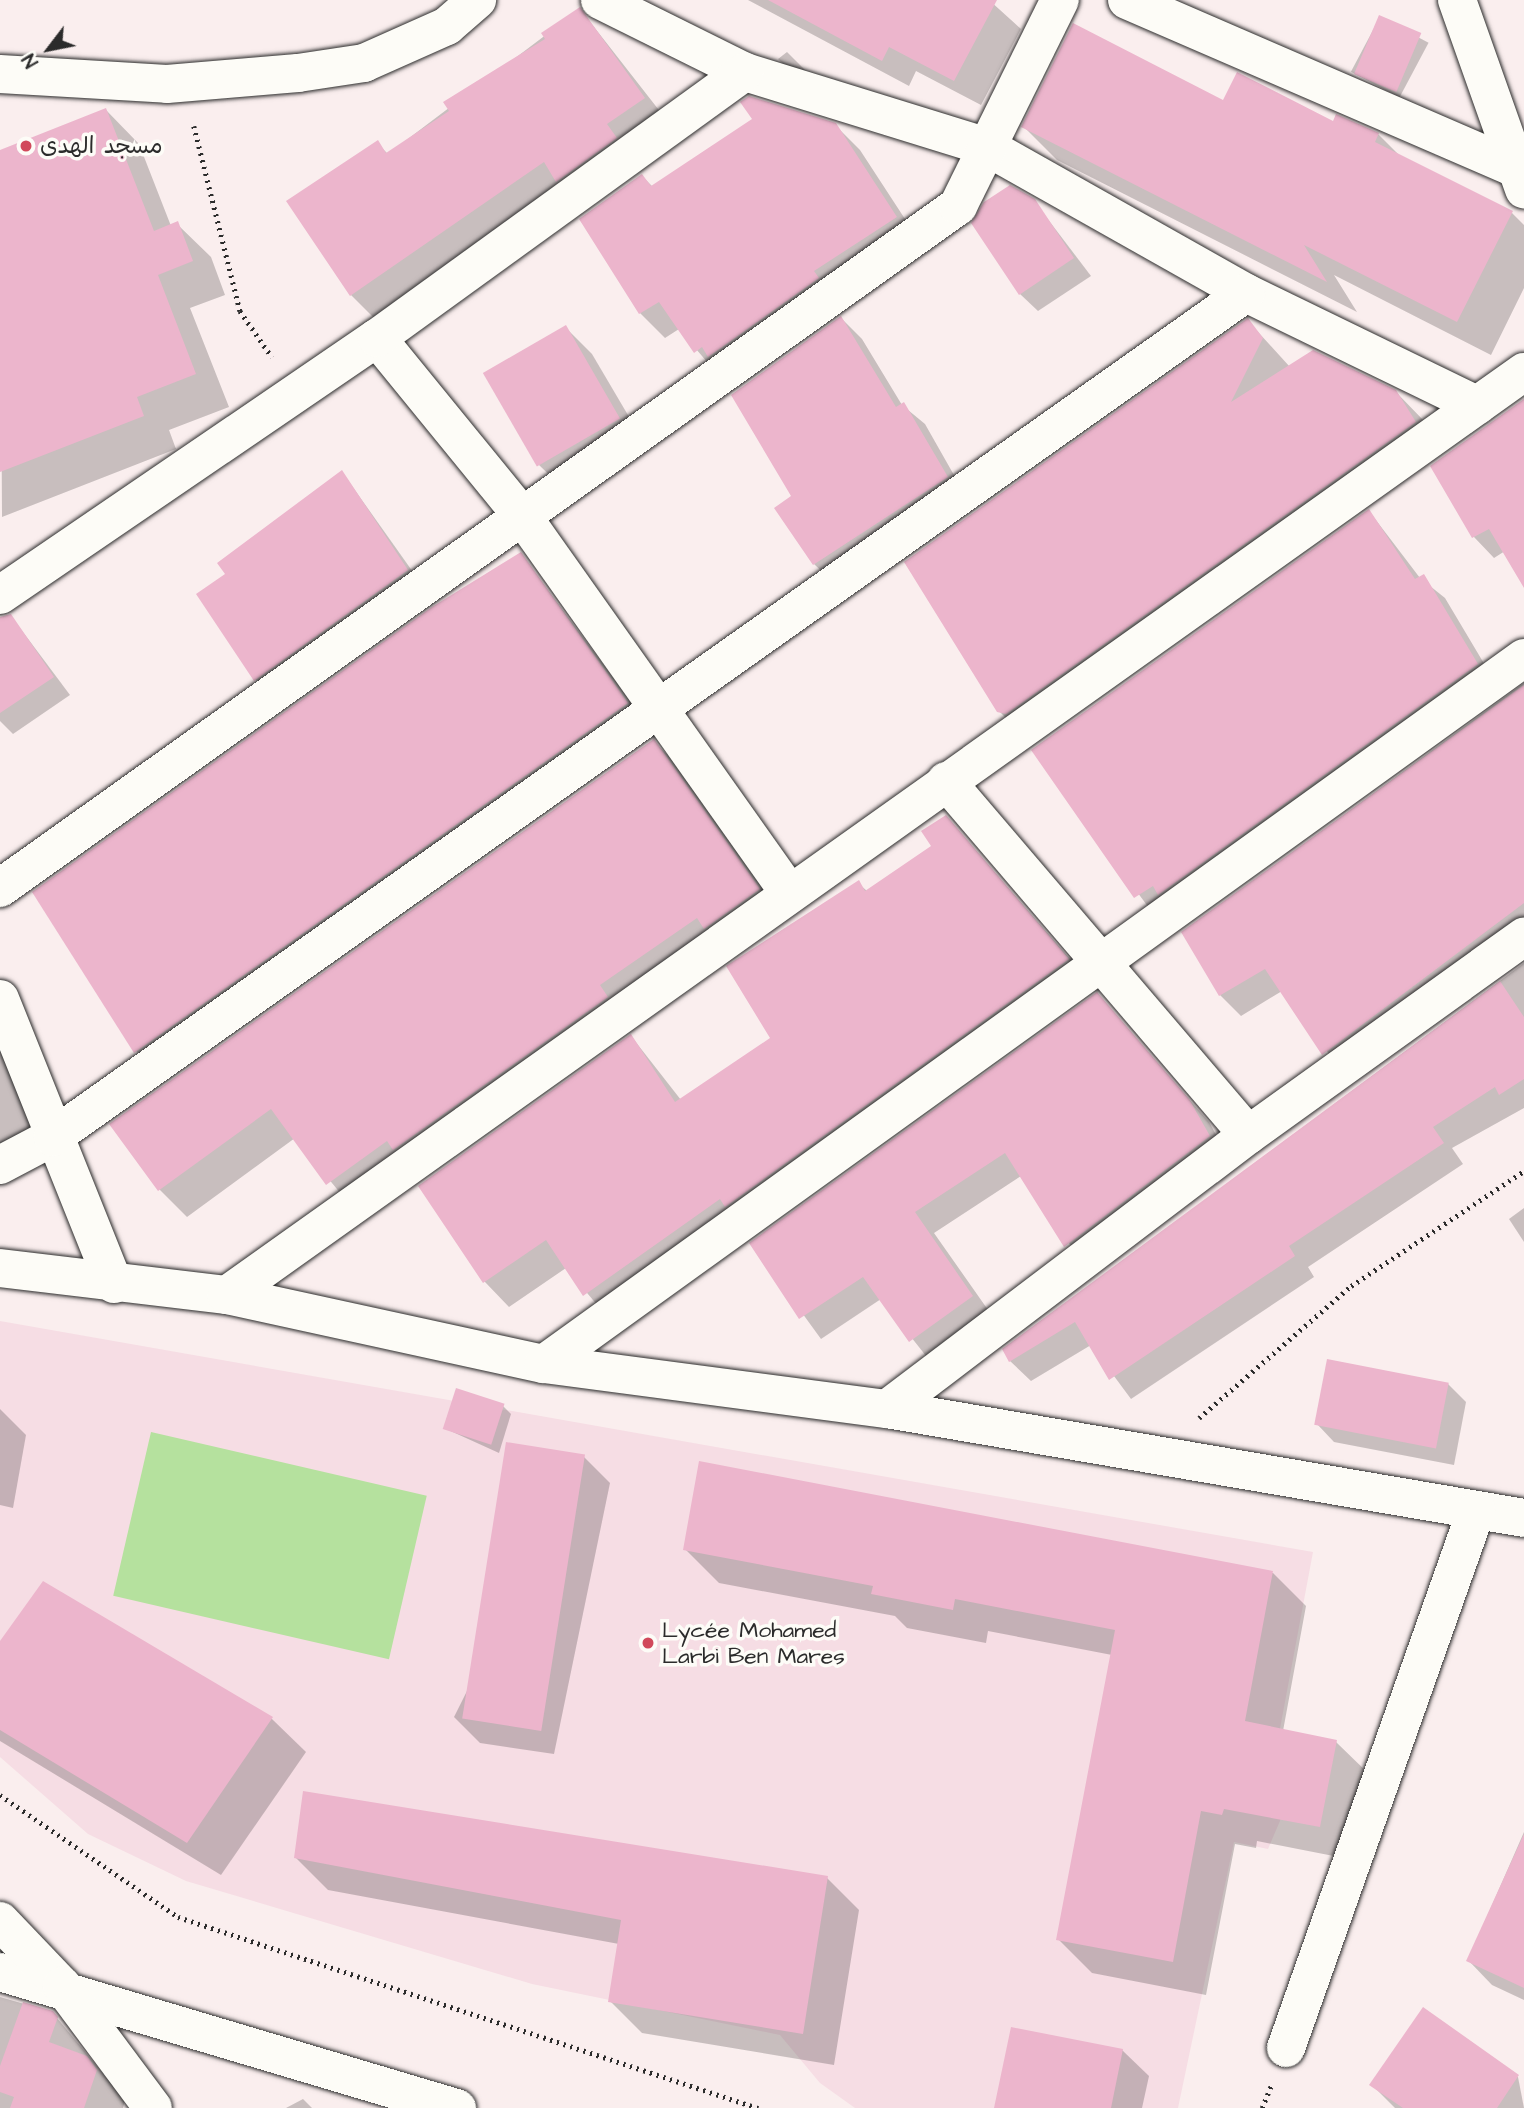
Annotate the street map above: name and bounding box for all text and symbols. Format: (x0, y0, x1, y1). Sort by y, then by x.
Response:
north arrow (14, 14, 84, 84)
text: N (16, 48, 45, 73)
place label: مسجد الهدى (40, 132, 163, 160)
marker: مسجد الهدى (18, 138, 34, 154)
place label: Lycée Mohamed Larbi Ben Mares (662, 1616, 845, 1670)
marker: Lycée Mohamed Larbi Ben Mares (640, 1635, 656, 1651)

